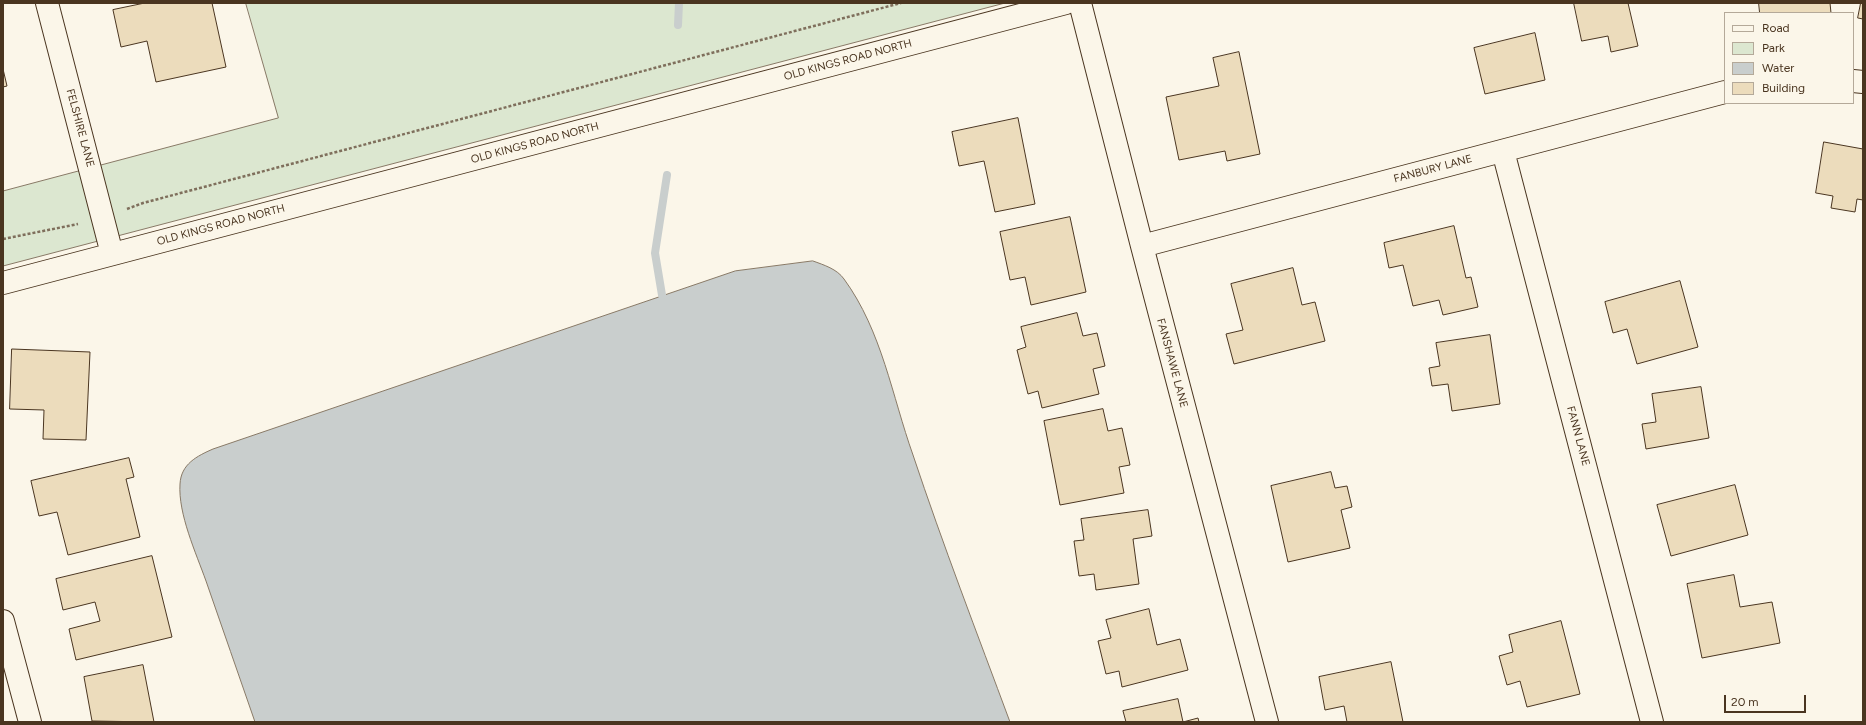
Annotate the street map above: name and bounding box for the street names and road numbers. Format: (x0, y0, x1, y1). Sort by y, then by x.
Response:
street label: OLD KINGS ROAD NORTH (783, 37, 913, 83)
street label: FELSHIRE LANE (63, 87, 97, 169)
street label: OLD KINGS ROAD NORTH (470, 120, 600, 166)
street label: FANBURY LANE (1392, 152, 1474, 186)
street label: OLD KINGS ROAD NORTH (156, 202, 286, 248)
street label: FANSHAWE LANE (1154, 317, 1190, 409)
street label: FANN LANE (1564, 405, 1592, 467)

